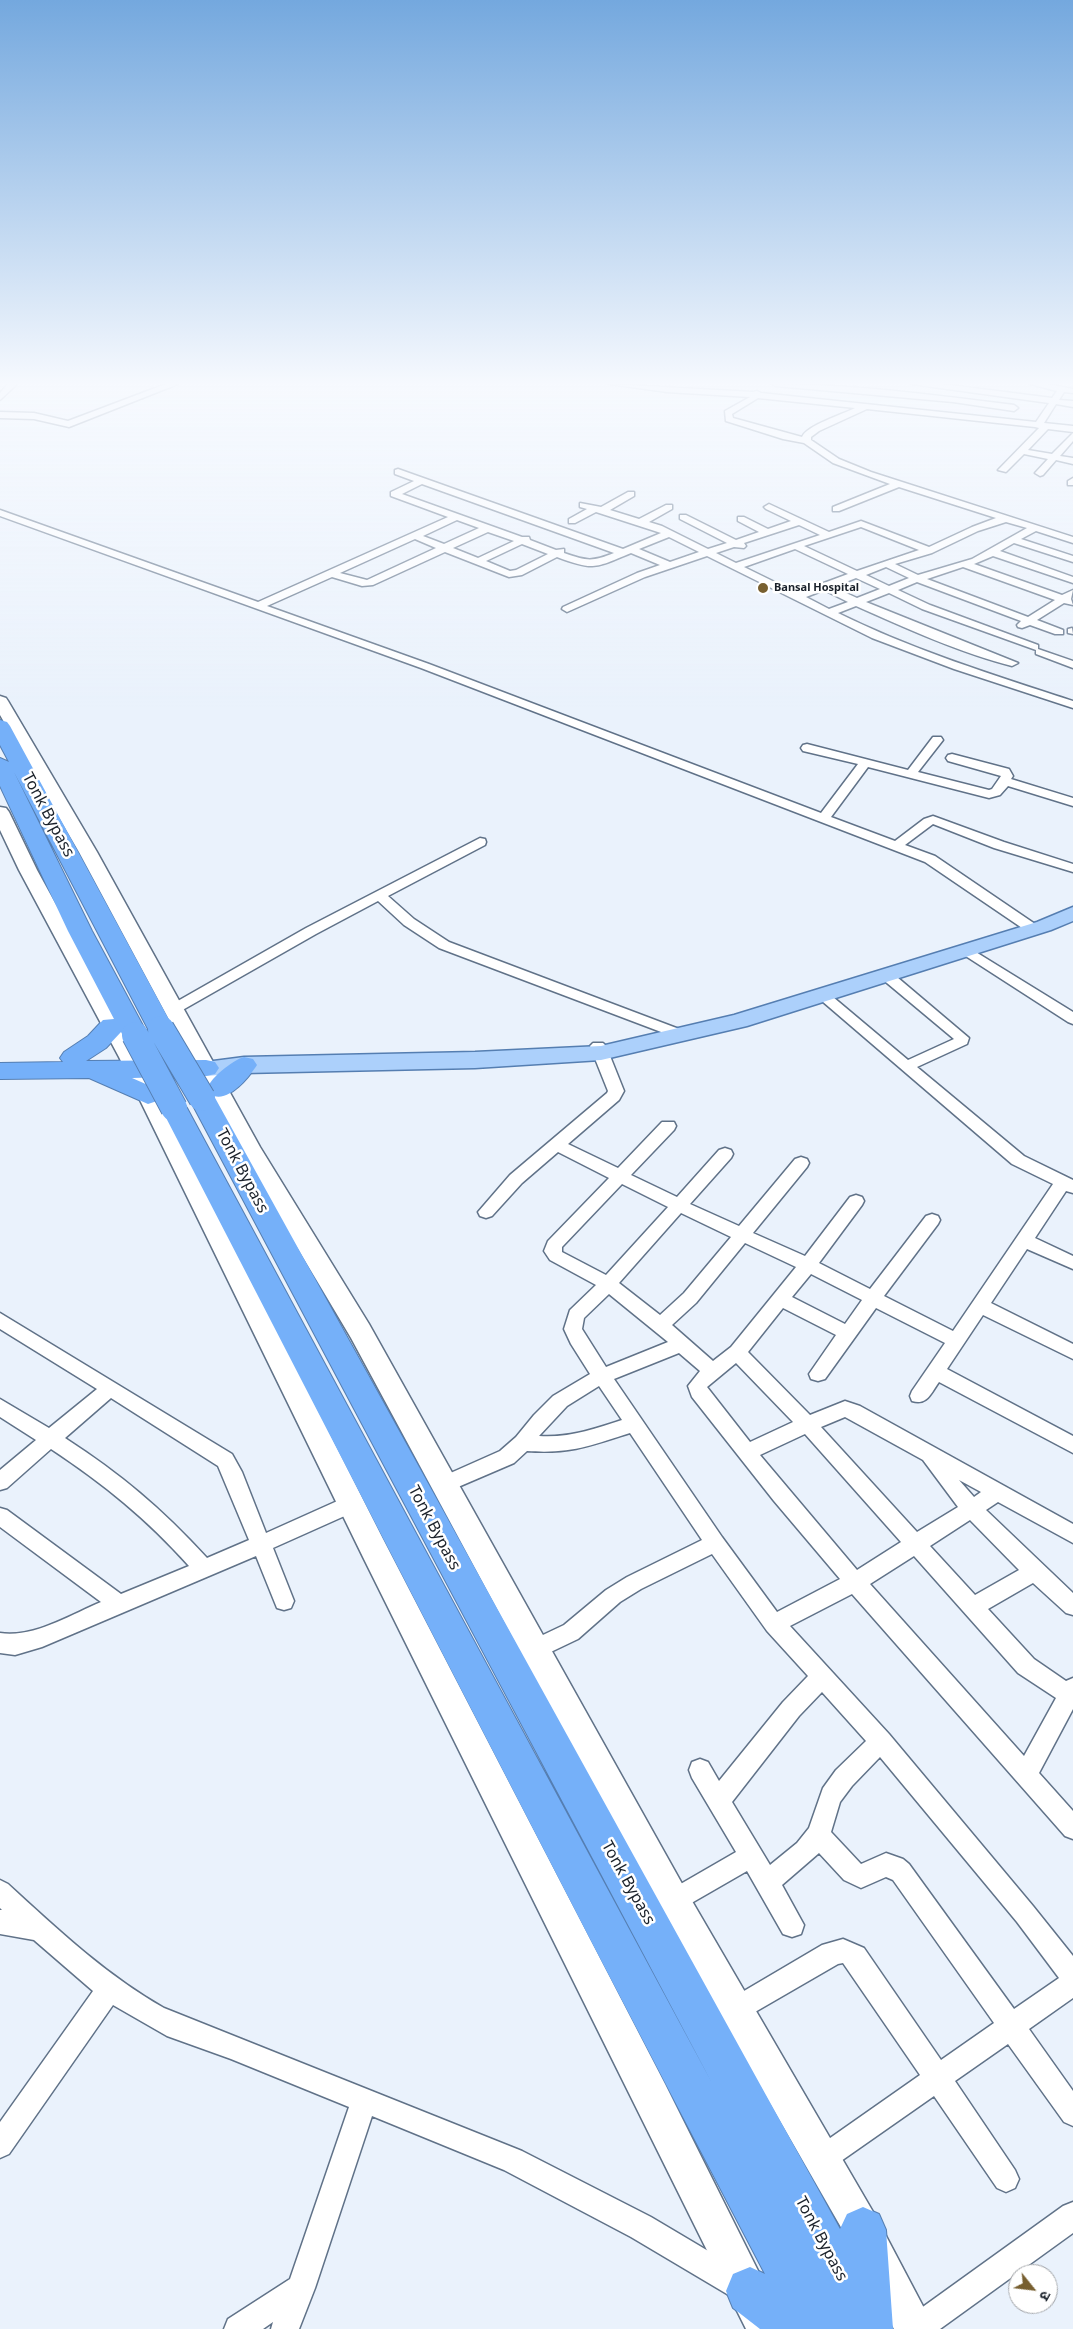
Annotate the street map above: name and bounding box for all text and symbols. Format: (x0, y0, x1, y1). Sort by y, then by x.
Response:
marker: Bansal Hospital (756, 581, 770, 595)
place label: Bansal Hospital (774, 581, 859, 595)
street label: Tonk Bypass (18, 770, 78, 860)
street label: Tonk Bypass (212, 1126, 272, 1216)
street label: Tonk Bypass (404, 1483, 464, 1573)
street label: Tonk Bypass (597, 1838, 659, 1928)
street label: Tonk Bypass (791, 2194, 851, 2284)
north arrow (1008, 2264, 1058, 2314)
text: उ (1035, 2288, 1056, 2304)

